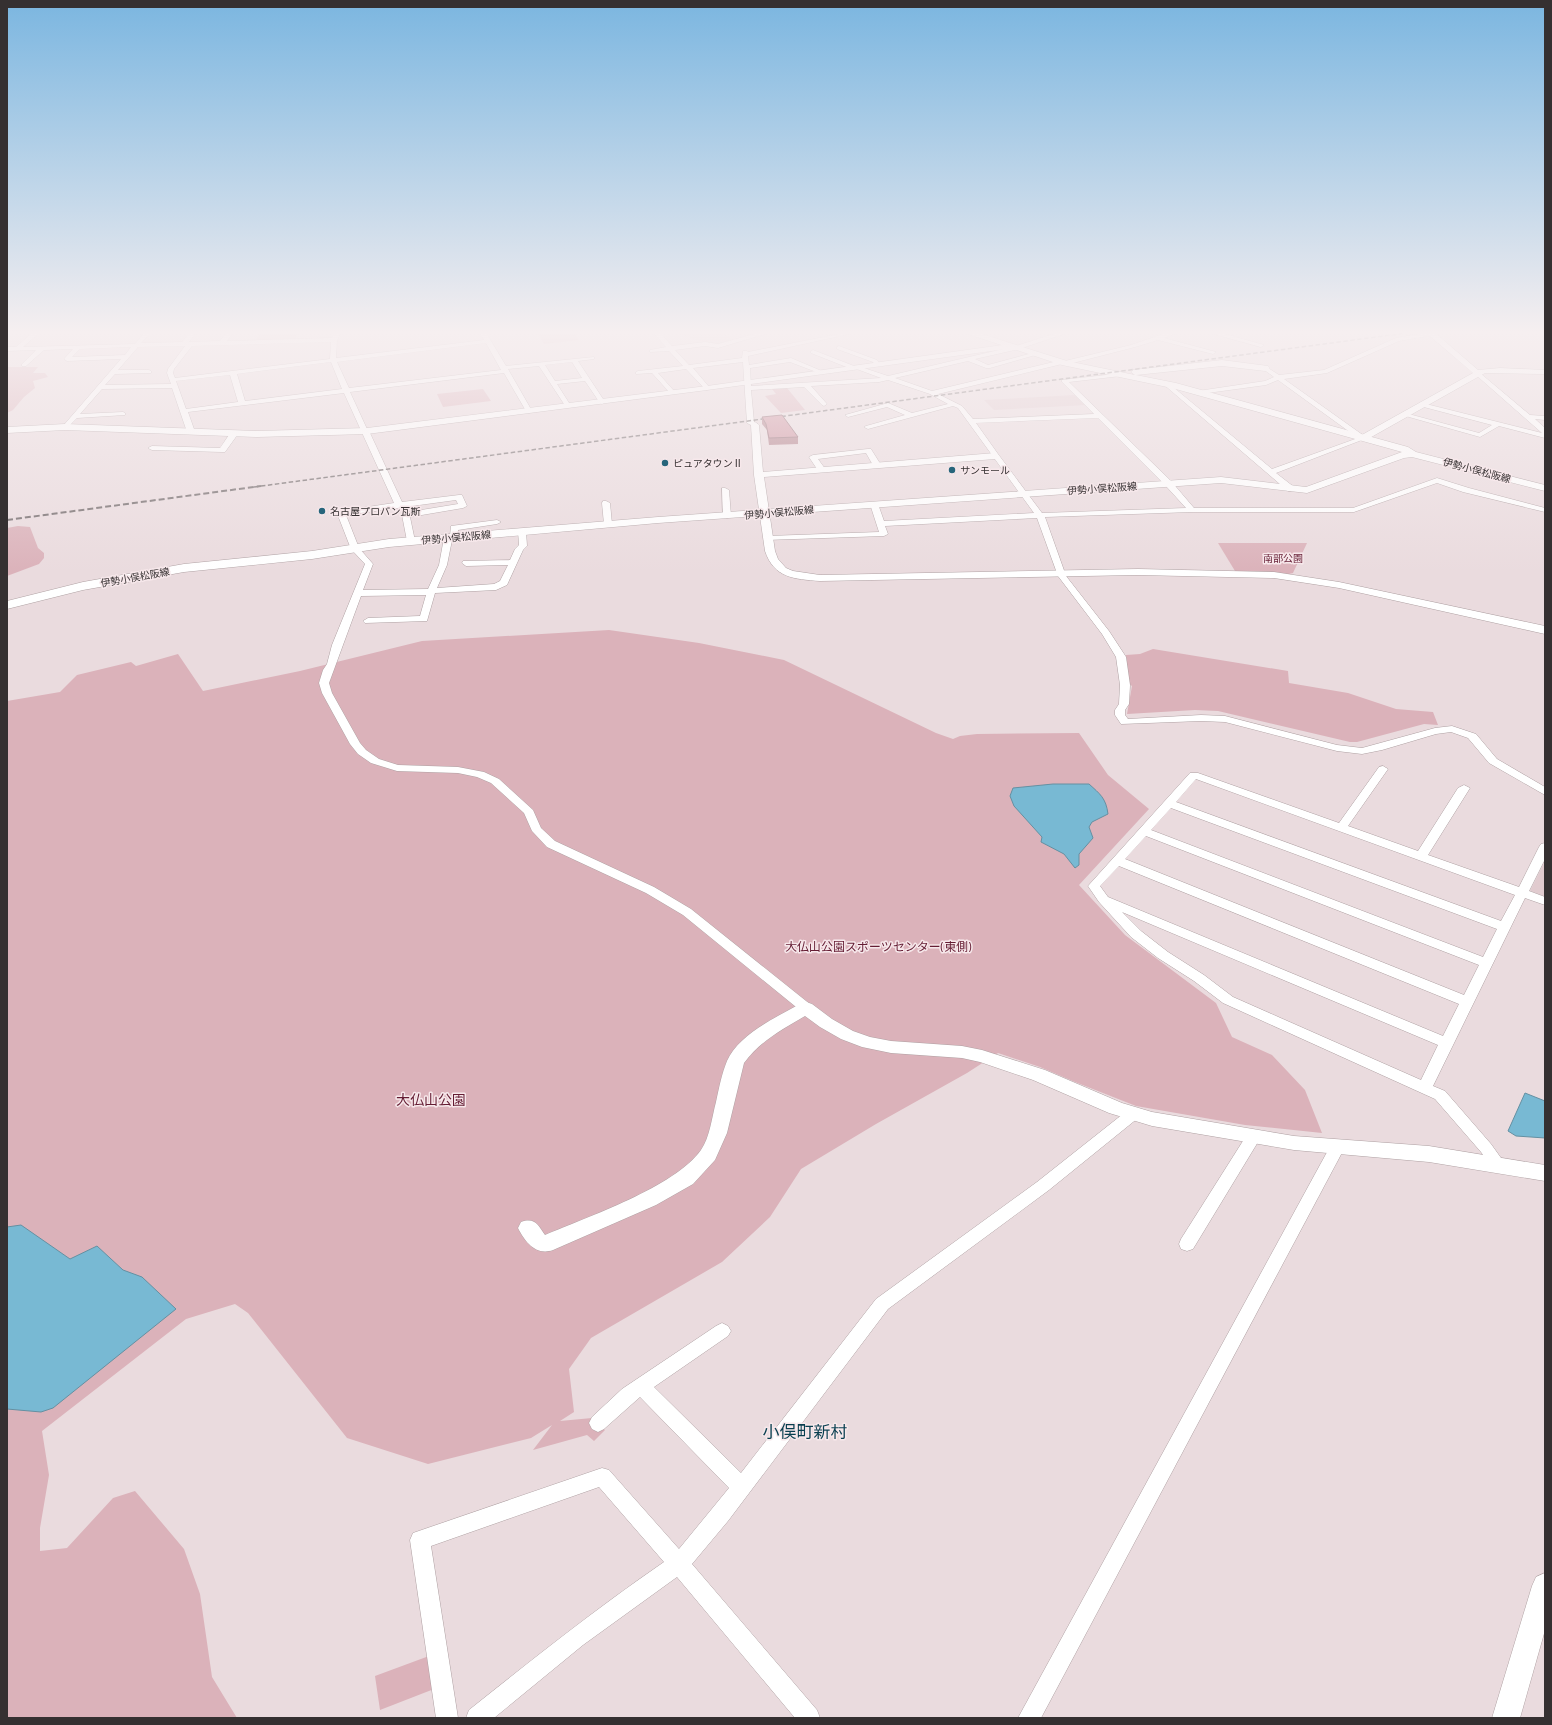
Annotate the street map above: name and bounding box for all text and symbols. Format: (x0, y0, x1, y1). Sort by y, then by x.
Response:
street label: 伊勢小俣松阪線 (1442, 455, 1512, 485)
place label: ピュアタウンⅡ (673, 457, 743, 469)
marker: ピュアタウンⅡ (660, 458, 670, 468)
place label: サンモール (960, 464, 1010, 476)
marker: サンモール (947, 465, 957, 475)
street label: 伊勢小俣松阪線 (1067, 480, 1137, 496)
street label: 伊勢小俣松阪線 (744, 503, 814, 521)
place label: 名古屋プロパン瓦斯 (330, 505, 421, 517)
marker: 名古屋プロパン瓦斯 (317, 506, 327, 516)
street label: 伊勢小俣松阪線 (421, 528, 491, 546)
park label: 南部公園 (1263, 552, 1303, 564)
street label: 伊勢小俣松阪線 (99, 565, 171, 589)
park label: 大仏山公園スポーツセンター(東側) (785, 939, 972, 953)
park label: 大仏山公園 (396, 1091, 466, 1108)
district label: 小俣町新村 (763, 1421, 848, 1441)

